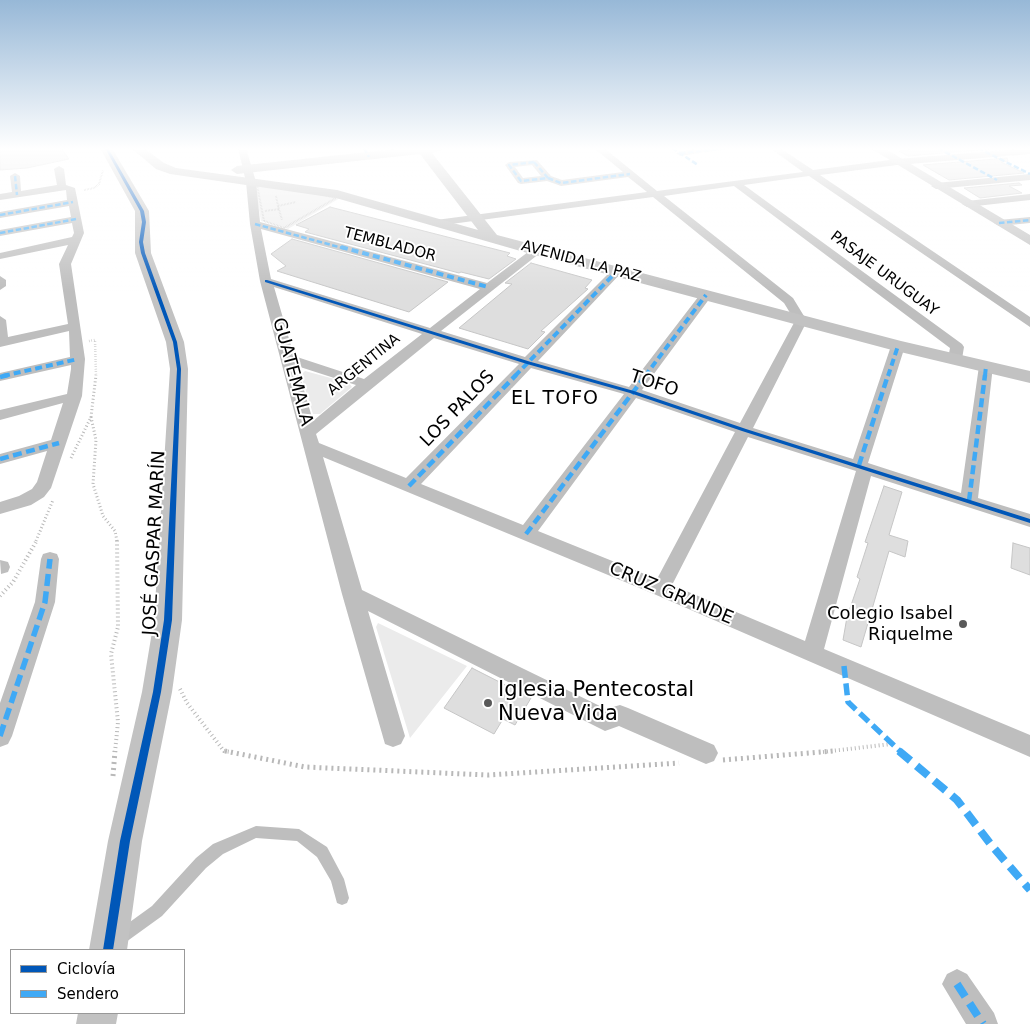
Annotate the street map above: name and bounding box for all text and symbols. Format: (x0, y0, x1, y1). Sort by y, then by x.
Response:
street label: TEMBLADOR (342, 224, 438, 266)
street label: PASAJE URUGUAY (827, 228, 941, 320)
street label: AVENIDA LA PAZ (519, 237, 643, 287)
street label: GUATEMALA (267, 316, 317, 428)
street label: ARGENTINA (324, 330, 404, 400)
street label: LOS PALOS (416, 366, 500, 452)
street label: TOFO (627, 366, 681, 402)
district label: EL TOFO (510, 388, 600, 410)
street label: JOSÉ GASPAR MARÍN (139, 450, 171, 636)
street label: CRUZ GRANDE (606, 558, 736, 630)
place label: Colegio Isabel Riquelme (827, 603, 953, 646)
marker: Colegio Isabel Riquelme (957, 618, 969, 630)
place label: Iglesia Pentecostal Nueva Vida (498, 678, 694, 728)
marker: Iglesia Pentecostal Nueva Vida (482, 697, 494, 709)
legend (10, 949, 185, 1014)
text: Ciclovía (57, 960, 115, 978)
text: Sendero (57, 985, 119, 1003)

